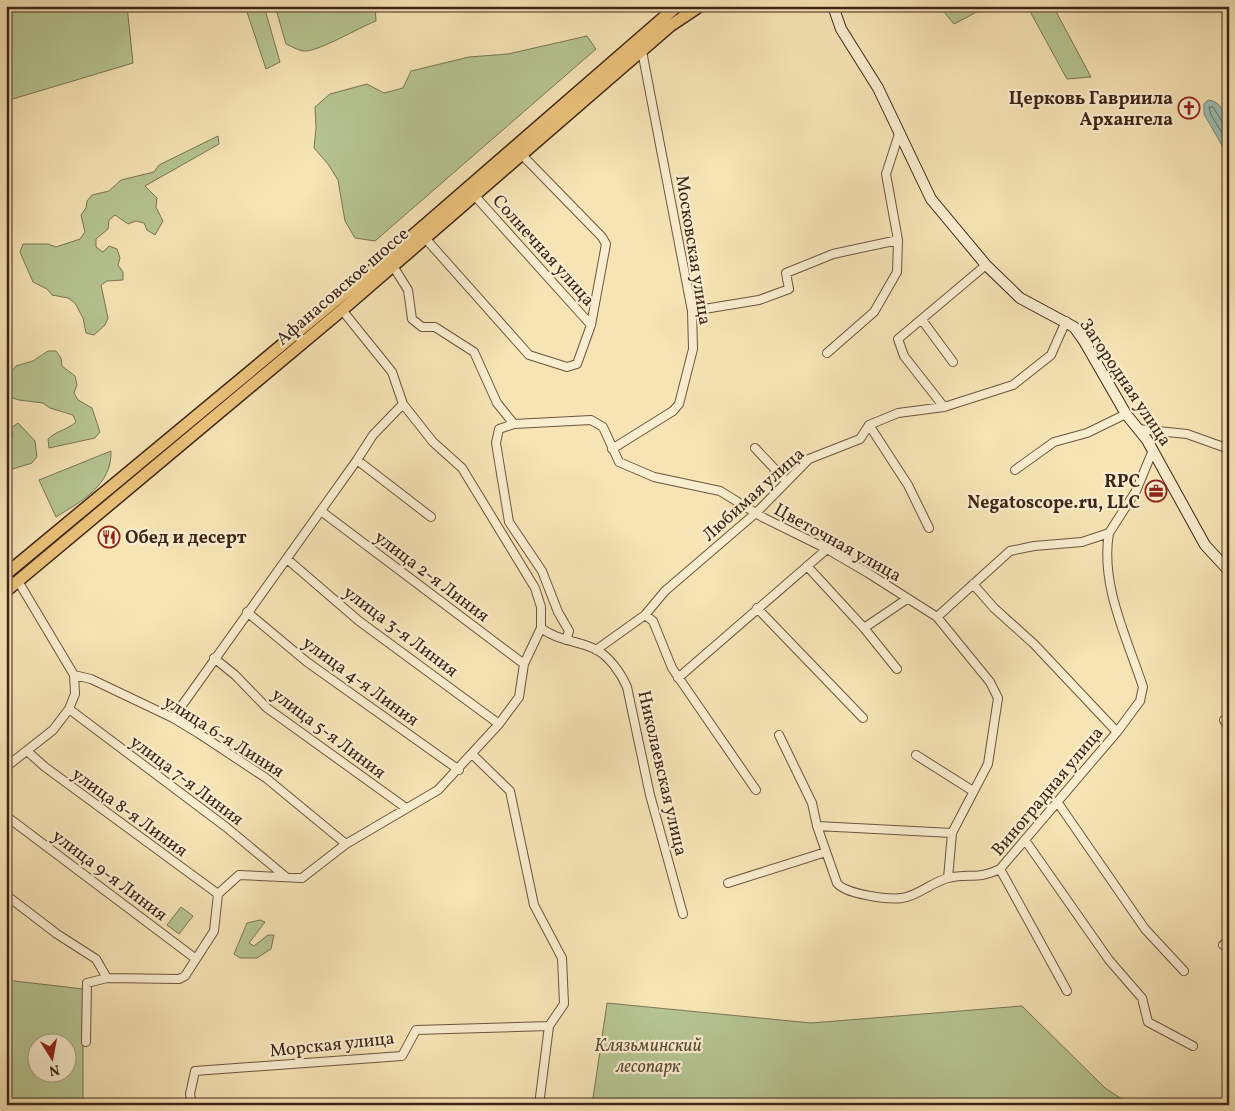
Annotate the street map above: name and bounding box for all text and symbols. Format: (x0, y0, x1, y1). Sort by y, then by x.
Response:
place label: Церковь Гавриила Архангела (1009, 87, 1173, 133)
church icon: Церковь Гавриила Архангела (1177, 96, 1201, 120)
street label: Московская улица (668, 174, 717, 327)
street label: Солнечная улица (486, 190, 600, 312)
street label: Афанасовское шоссе (271, 222, 415, 352)
street label: Загородная улица (1073, 314, 1177, 452)
street label: Любимая улица (697, 442, 811, 548)
place label: RPC Negatoscope.ru, LLC (967, 470, 1140, 516)
office icon: RPC Negatoscope.ru, LLC (1144, 479, 1168, 503)
street label: Цветочная улица (769, 498, 906, 589)
restaurant icon: Обед и десерт (97, 525, 121, 549)
place label: Обед и десерт (125, 526, 247, 551)
street label: улица 2-я Линия (368, 526, 494, 629)
street label: улица 3-я Линия (338, 581, 463, 684)
street label: улица 4-я Линия (297, 631, 424, 733)
street label: улица 5-я Линия (266, 683, 390, 786)
street label: Николаевская улица (630, 688, 693, 859)
street label: улица 6-я Линия (158, 690, 288, 785)
street label: Виноградная улица (986, 722, 1110, 862)
street label: улица 7-я Линия (124, 730, 248, 832)
street label: улица 8-я Линия (66, 763, 192, 864)
street label: улица 9-я Линия (46, 825, 172, 928)
street label: Морская улица (268, 1027, 396, 1064)
north arrow (28, 1034, 78, 1084)
park label: Клязьминский лесопарк (594, 1034, 702, 1080)
text: N (47, 1059, 61, 1080)

